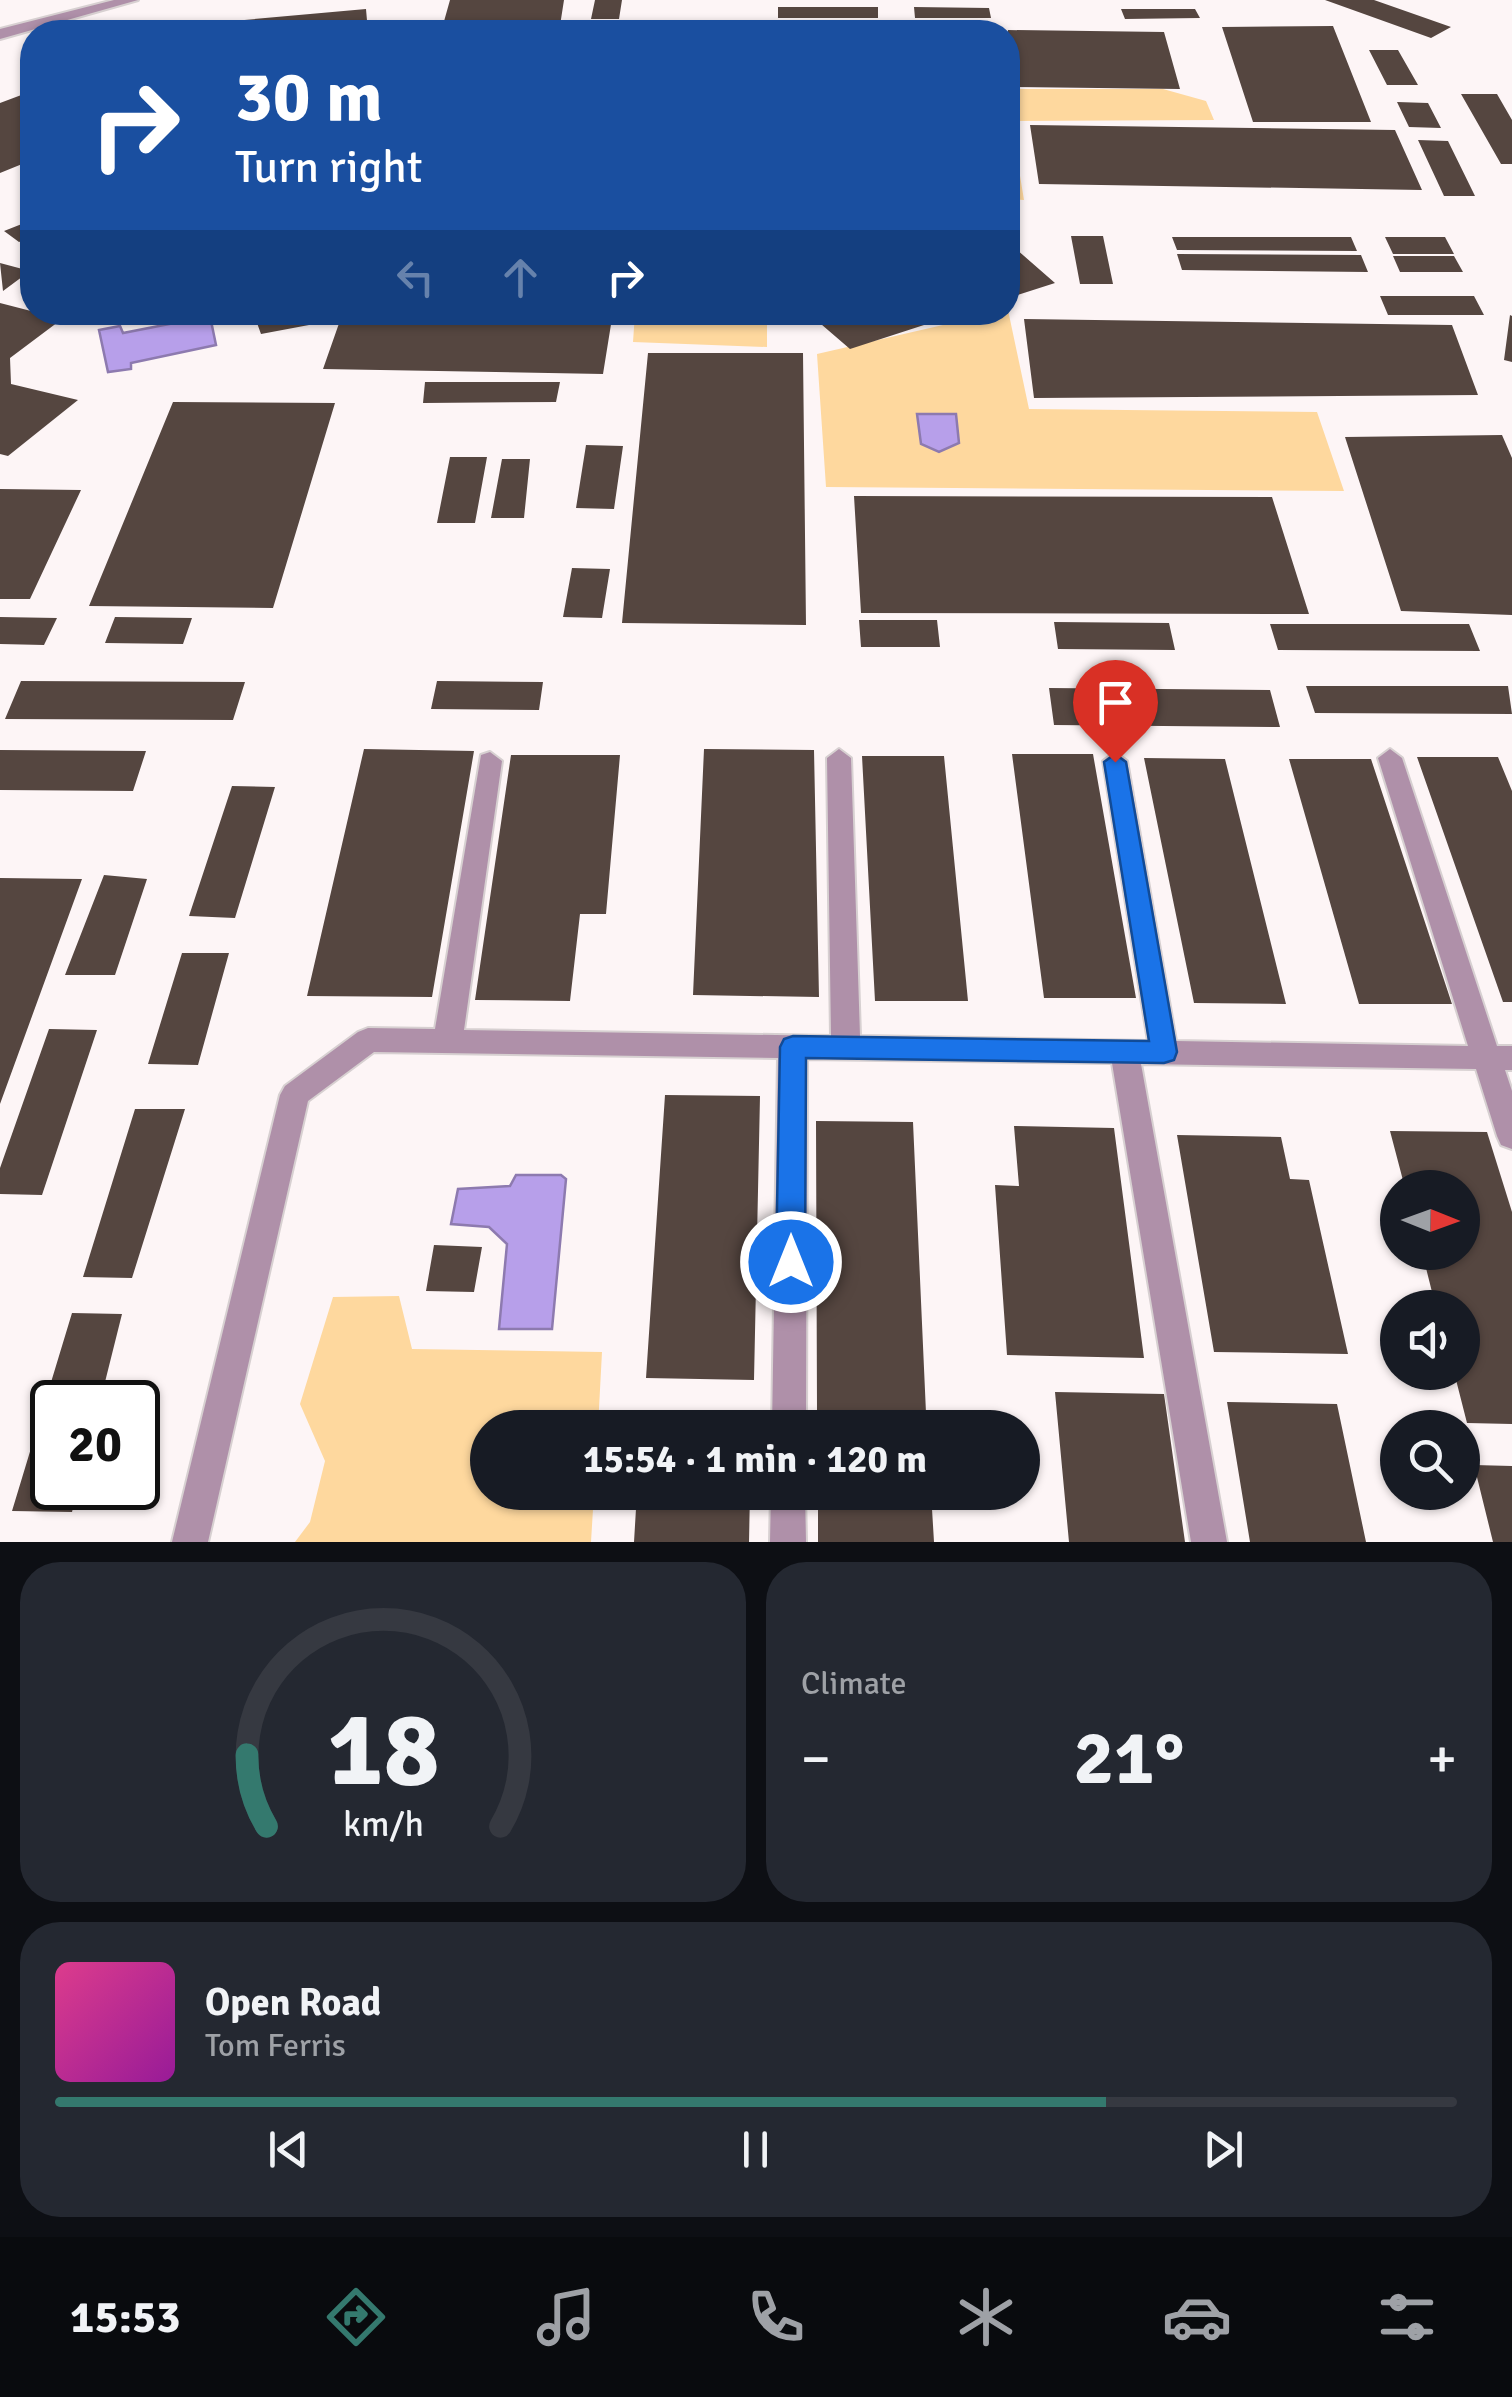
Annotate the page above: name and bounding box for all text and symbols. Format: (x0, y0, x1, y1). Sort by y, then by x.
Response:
text: 30 m (235, 54, 383, 140)
icon: right (70, 60, 200, 190)
text: Turn right (235, 140, 423, 195)
icon: left (388, 250, 443, 305)
icon: ahead (493, 250, 548, 305)
icon: right (598, 250, 653, 305)
pin (1073, 660, 1158, 763)
icon: arrive (1088, 675, 1143, 730)
north arrow (1380, 1170, 1480, 1270)
map controls (1380, 1170, 1480, 1510)
position arrow (739, 1210, 843, 1314)
button: sound (1380, 1290, 1480, 1390)
speed limit sign: 20 (30, 1380, 160, 1510)
button: search (1380, 1410, 1480, 1510)
text: 15:54 · 1 min · 120 m (583, 1436, 927, 1483)
text: Climate (801, 1664, 907, 1703)
text: 18 (327, 1686, 439, 1814)
text: 21° (1074, 1712, 1185, 1805)
text: − (801, 1725, 831, 1793)
text: + (1427, 1725, 1457, 1793)
text: km/h (343, 1802, 423, 1846)
text: Open Road (205, 1979, 381, 2026)
text: Tom Ferris (205, 2026, 346, 2065)
icon: previous (261, 2122, 316, 2177)
icon: pause (728, 2122, 783, 2177)
icon: next (1196, 2122, 1251, 2177)
icon: directions (321, 2282, 391, 2352)
icon: music (531, 2282, 601, 2352)
icon: phone (741, 2282, 811, 2352)
icon: climate (951, 2282, 1021, 2352)
icon: car (1162, 2282, 1232, 2352)
icon: filters (1372, 2282, 1442, 2352)
text: 15:53 (70, 2290, 181, 2345)

